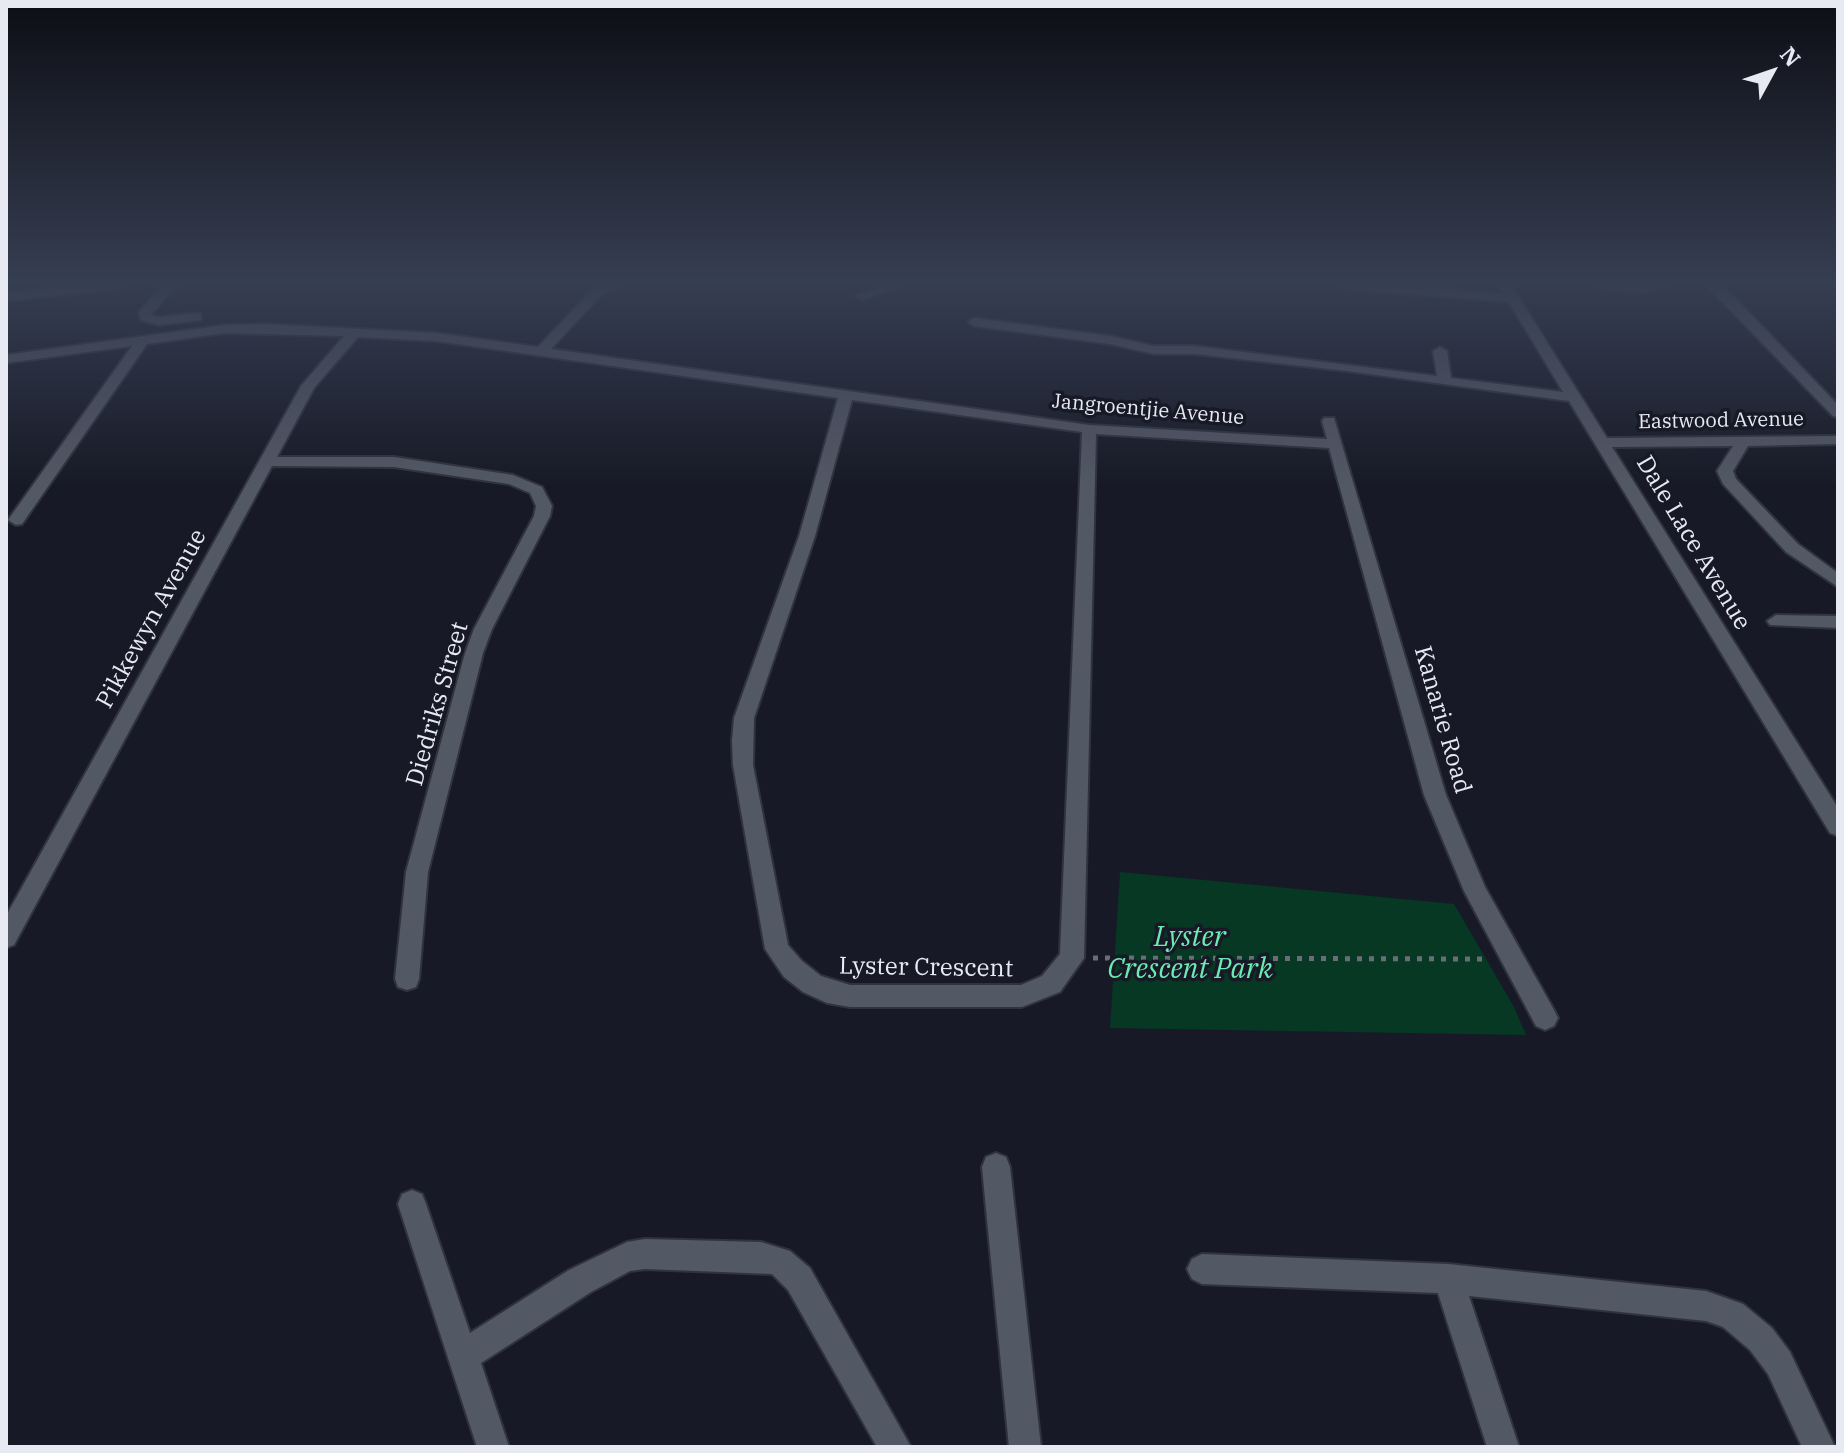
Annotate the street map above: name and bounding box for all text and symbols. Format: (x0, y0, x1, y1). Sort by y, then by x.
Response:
north arrow (1732, 32, 1812, 112)
text: N (1774, 40, 1807, 72)
street label: Jangroentjie Avenue (1051, 390, 1245, 430)
street label: Eastwood Avenue (1638, 408, 1804, 434)
street label: Dale Lace Avenue (1630, 451, 1756, 635)
street label: Pikkewyn Avenue (91, 524, 213, 714)
street label: Diedriks Street (401, 619, 475, 789)
street label: Kanarie Road (1407, 643, 1477, 797)
park label: Lyster Crescent Park (1107, 921, 1273, 987)
street label: Lyster Crescent (839, 952, 1013, 984)

